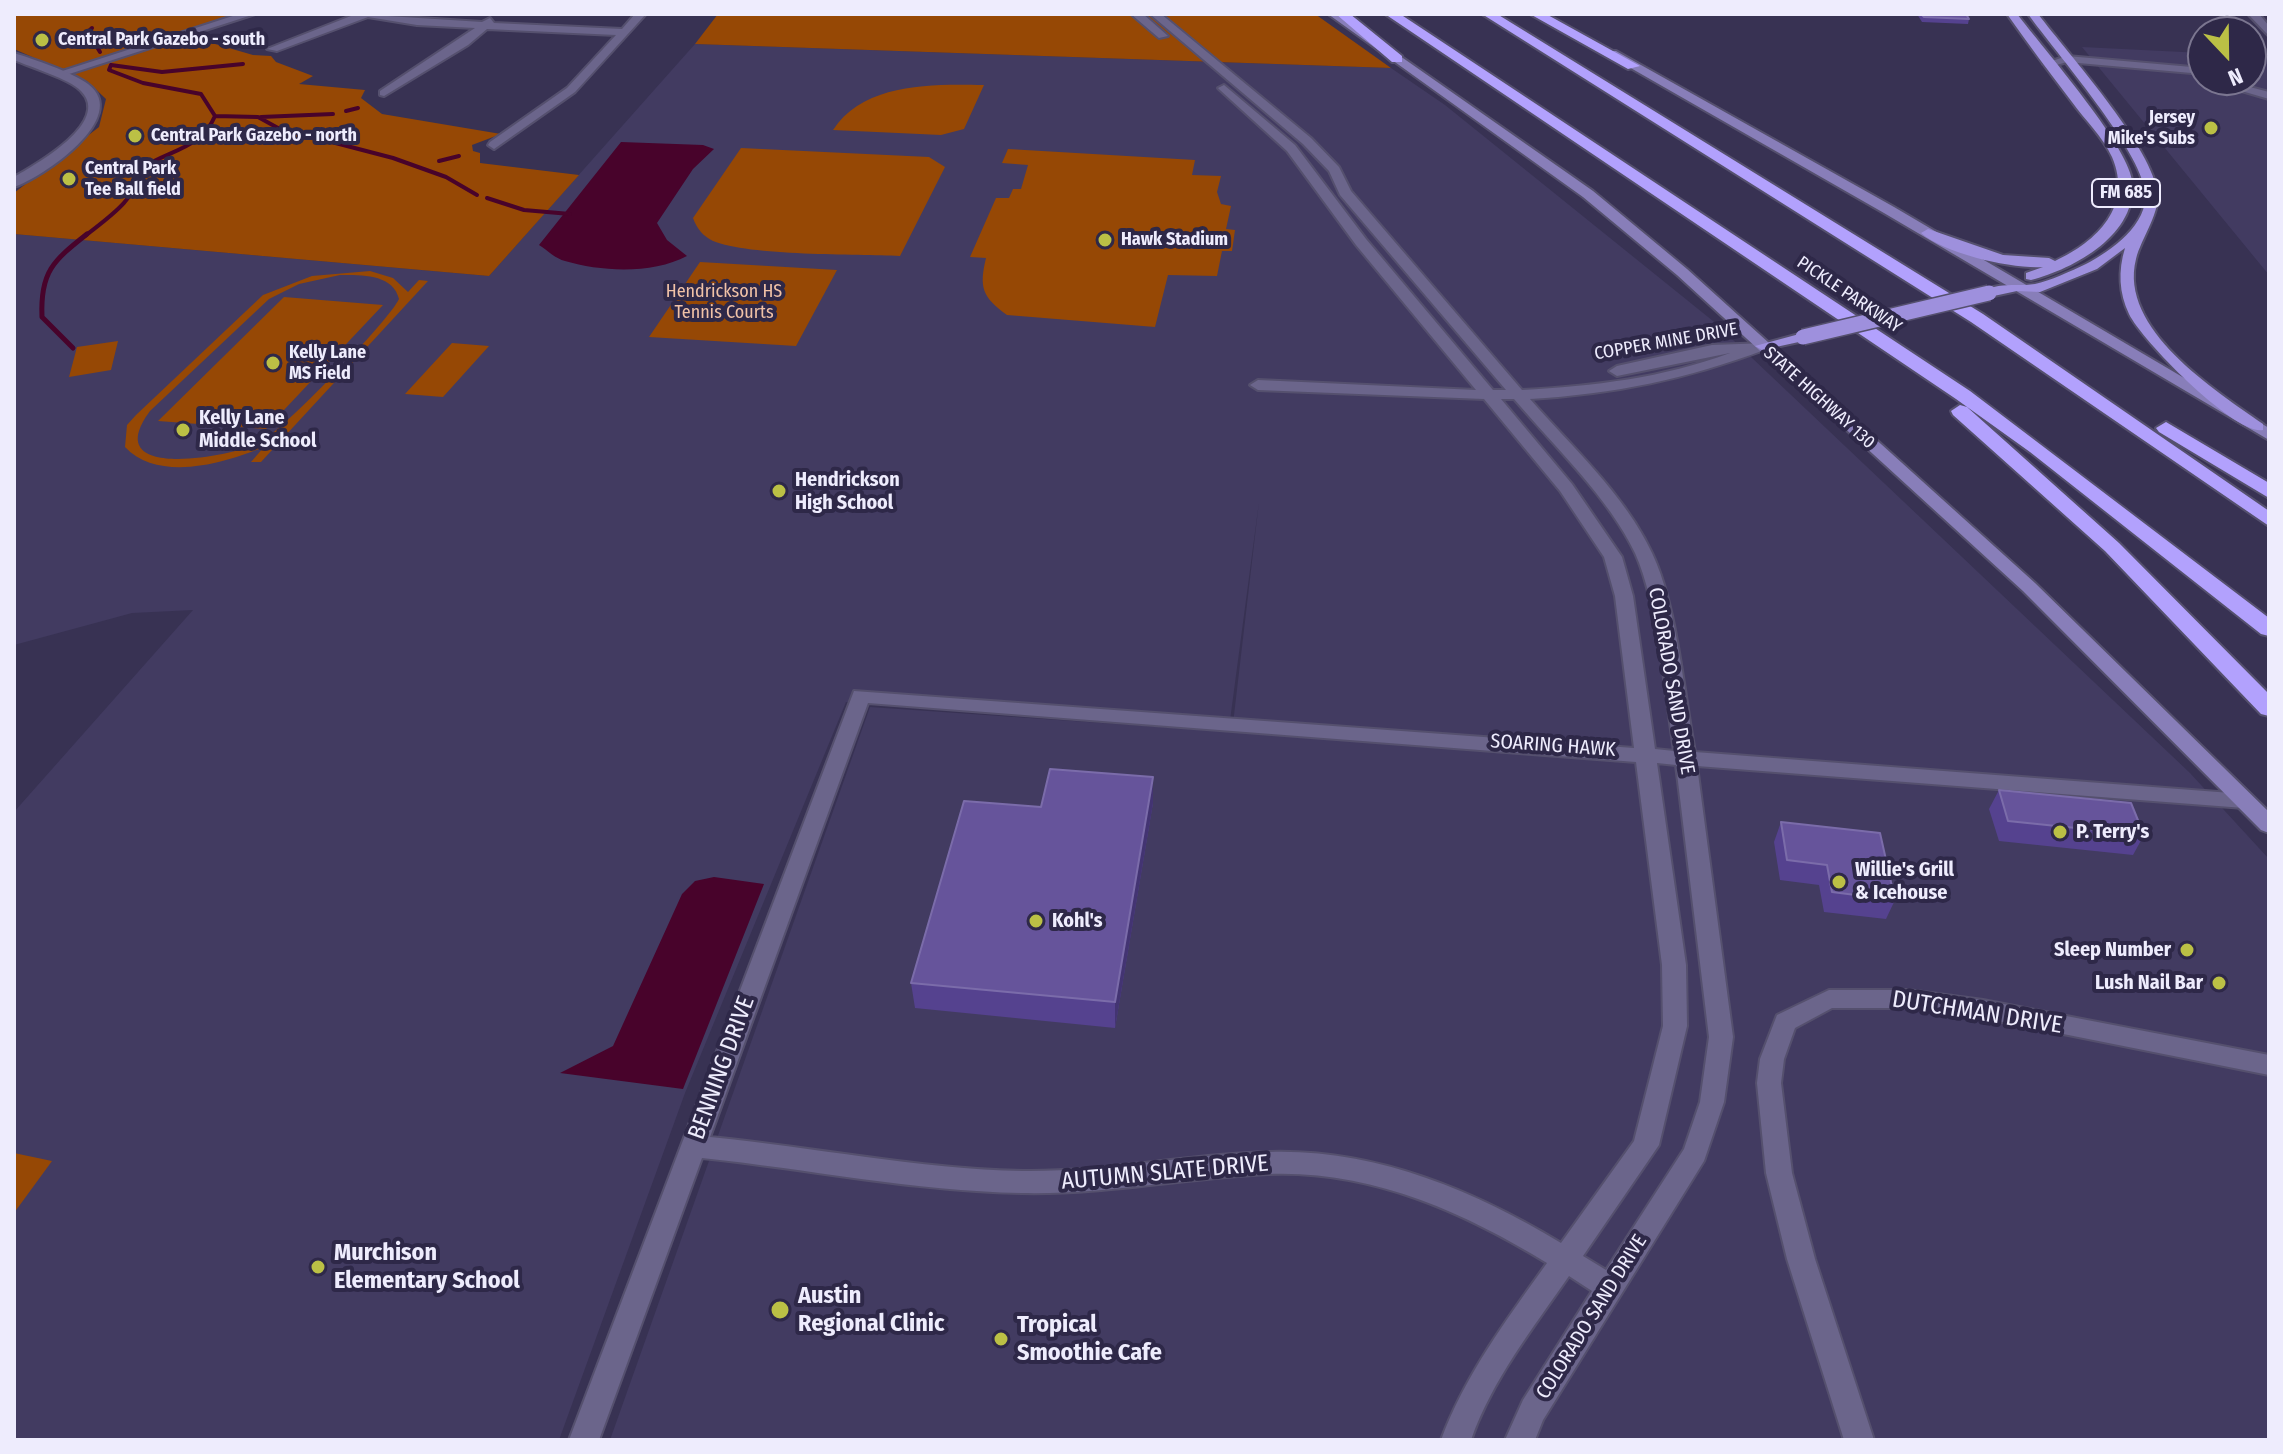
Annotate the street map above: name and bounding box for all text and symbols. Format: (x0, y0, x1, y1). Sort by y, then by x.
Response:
north arrow (2187, 16, 2267, 96)
place label: Central Park Gazebo - south (58, 29, 265, 51)
marker: Central Park Gazebo - south (33, 31, 51, 49)
text: N (2224, 62, 2247, 92)
place label: Jersey Mike's Subs (2108, 107, 2195, 150)
marker: Jersey Mike's Subs (2202, 119, 2220, 137)
place label: Central Park Gazebo - north (151, 125, 357, 147)
marker: Central Park Gazebo - north (126, 127, 144, 145)
place label: Central Park Tee Ball field (85, 158, 181, 200)
marker: Central Park Tee Ball field (60, 170, 78, 188)
road number: FM 685 (2092, 179, 2160, 207)
place label: Hawk Stadium (1121, 229, 1228, 251)
marker: Hawk Stadium (1096, 231, 1114, 249)
street label: PICKLE PARKWAY (1793, 252, 1905, 338)
park label: Hendrickson HS Tennis Courts (666, 281, 782, 324)
street label: COPPER MINE DRIVE (1593, 319, 1739, 365)
place label: Kelly Lane MS Field (289, 342, 366, 384)
street label: STATE HIGHWAY 130 (1759, 342, 1879, 454)
marker: Kelly Lane MS Field (264, 354, 282, 372)
place label: Kelly Lane Middle School (199, 406, 316, 453)
marker: Kelly Lane Middle School (174, 421, 192, 439)
place label: Hendrickson High School (795, 468, 900, 515)
marker: Hendrickson High School (770, 482, 788, 500)
street label: COLORADO SAND DRIVE (1643, 586, 1699, 776)
street label: SOARING HAWK (1490, 730, 1616, 762)
place label: P. Terry's (2076, 820, 2149, 844)
marker: P. Terry's (2051, 823, 2069, 841)
place label: Willie's Grill & Icehouse (1855, 858, 1954, 905)
marker: Willie's Grill & Icehouse (1830, 873, 1848, 891)
place label: Kohl's (1052, 909, 1103, 933)
marker: Kohl's (1027, 912, 1045, 930)
place label: Sleep Number (2054, 938, 2171, 962)
marker: Sleep Number (2178, 941, 2196, 959)
place label: Lush Nail Bar (2095, 971, 2203, 995)
marker: Lush Nail Bar (2210, 974, 2228, 992)
street label: DUTCHMAN DRIVE (1890, 985, 2064, 1041)
street label: BENNING DRIVE (683, 992, 761, 1144)
street label: AUTUMN SLATE DRIVE (1060, 1150, 1270, 1196)
street label: COLORADO SAND DRIVE (1532, 1230, 1652, 1404)
place label: Murchison Elementary School (334, 1239, 520, 1295)
marker: Murchison Elementary School (309, 1258, 327, 1276)
place label: Austin Regional Clinic (798, 1282, 944, 1338)
marker: Austin Regional Clinic (769, 1299, 791, 1321)
place label: Tropical Smoothie Cafe (1017, 1311, 1162, 1367)
marker: Tropical Smoothie Cafe (992, 1330, 1010, 1348)

